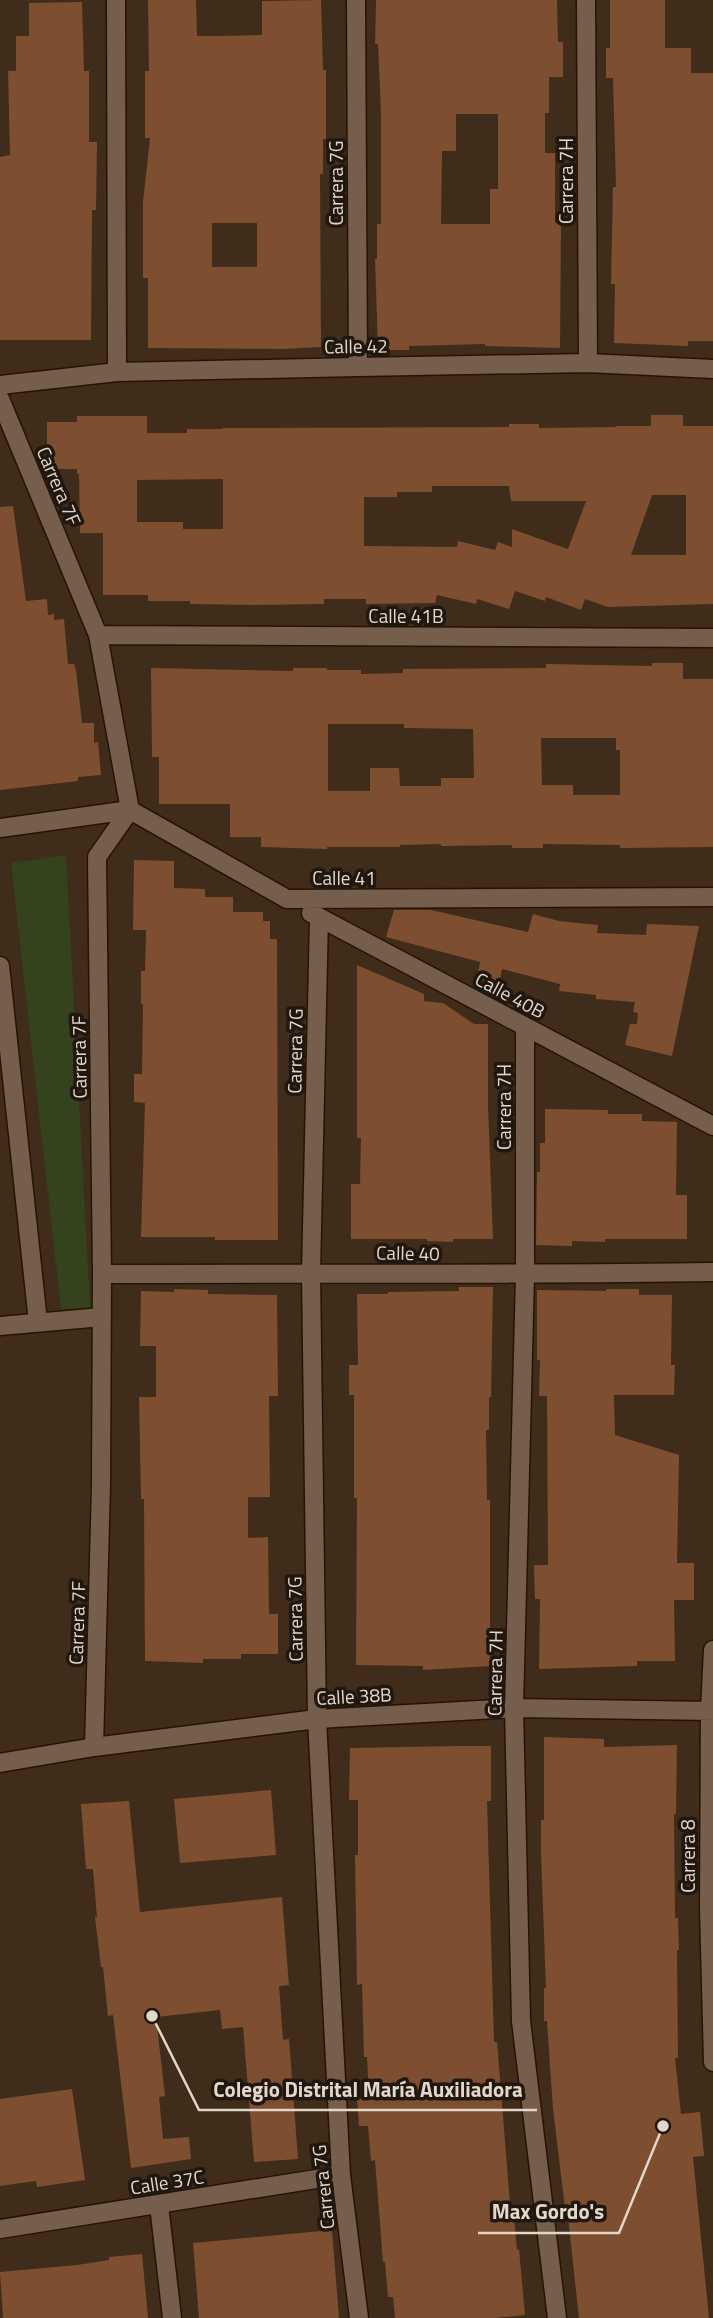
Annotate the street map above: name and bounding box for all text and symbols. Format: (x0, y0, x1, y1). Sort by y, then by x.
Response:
street label: Carrera 7H (551, 138, 580, 224)
street label: Carrera 7G (321, 140, 350, 226)
street label: Calle 42 (324, 330, 388, 361)
street label: Carrera 7F (30, 442, 89, 530)
street label: Calle 41B (368, 601, 444, 630)
street label: Calle 41 (312, 863, 376, 892)
street label: Calle 40B (470, 964, 550, 1025)
street label: Carrera 7G (279, 1008, 310, 1094)
street label: Carrera 7F (63, 1015, 94, 1099)
street label: Carrera 7H (489, 1064, 518, 1150)
street label: Calle 40 (376, 1237, 440, 1268)
street label: Carrera 7G (279, 1576, 310, 1662)
street label: Carrera 7F (61, 1581, 92, 1665)
street label: Carrera 7H (479, 1630, 510, 1716)
street label: Calle 38B (316, 1679, 392, 1712)
street label: Carrera 8 (673, 1819, 702, 1893)
callout: Colegio Distrital María Auxiliadora (199, 2068, 537, 2110)
text: Colegio Distrital María Auxiliadora (213, 2073, 523, 2105)
street label: Carrera 7G (304, 2143, 341, 2231)
street label: Calle 37C (128, 2161, 206, 2202)
callout: Max Gordo's (478, 2191, 619, 2233)
text: Max Gordo's (492, 2195, 604, 2227)

